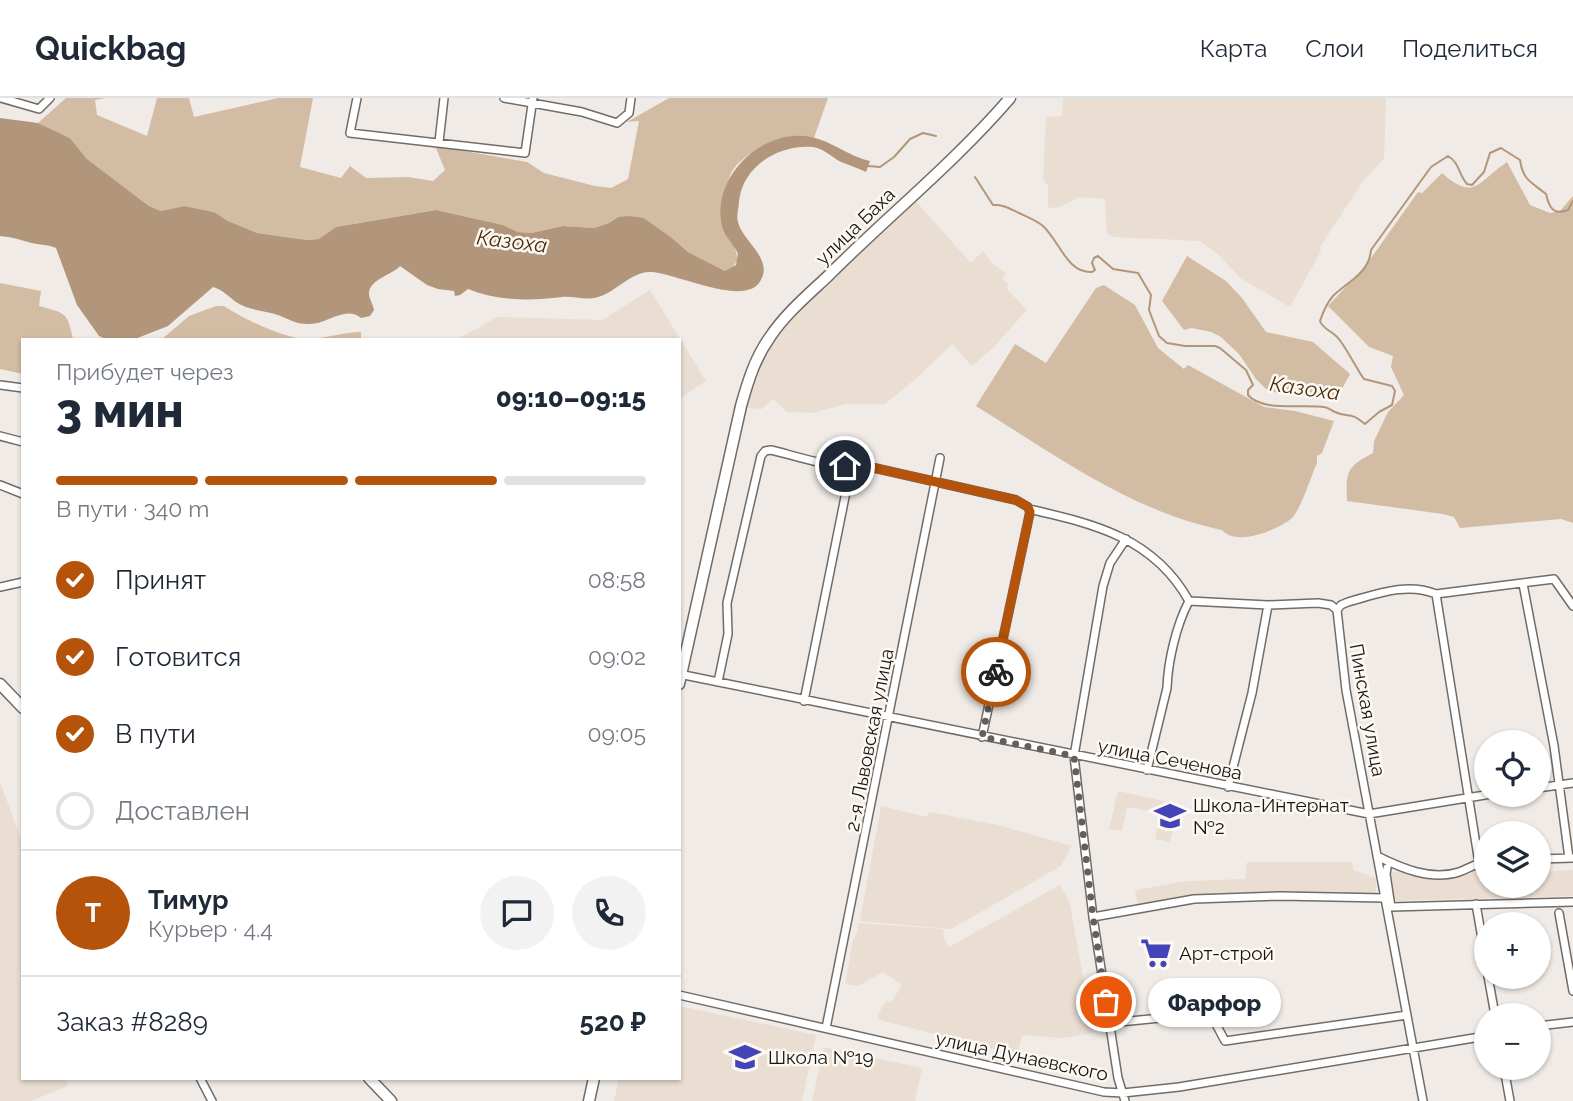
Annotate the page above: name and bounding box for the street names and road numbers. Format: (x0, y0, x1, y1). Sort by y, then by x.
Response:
street label: улица Баха (811, 183, 899, 269)
street label: Пинская улица (1345, 642, 1391, 778)
street label: 2-я Львовская улица (840, 647, 898, 833)
street label: улица Сеченова (1096, 734, 1244, 784)
street label: улица Дунаевского (934, 1027, 1110, 1085)

